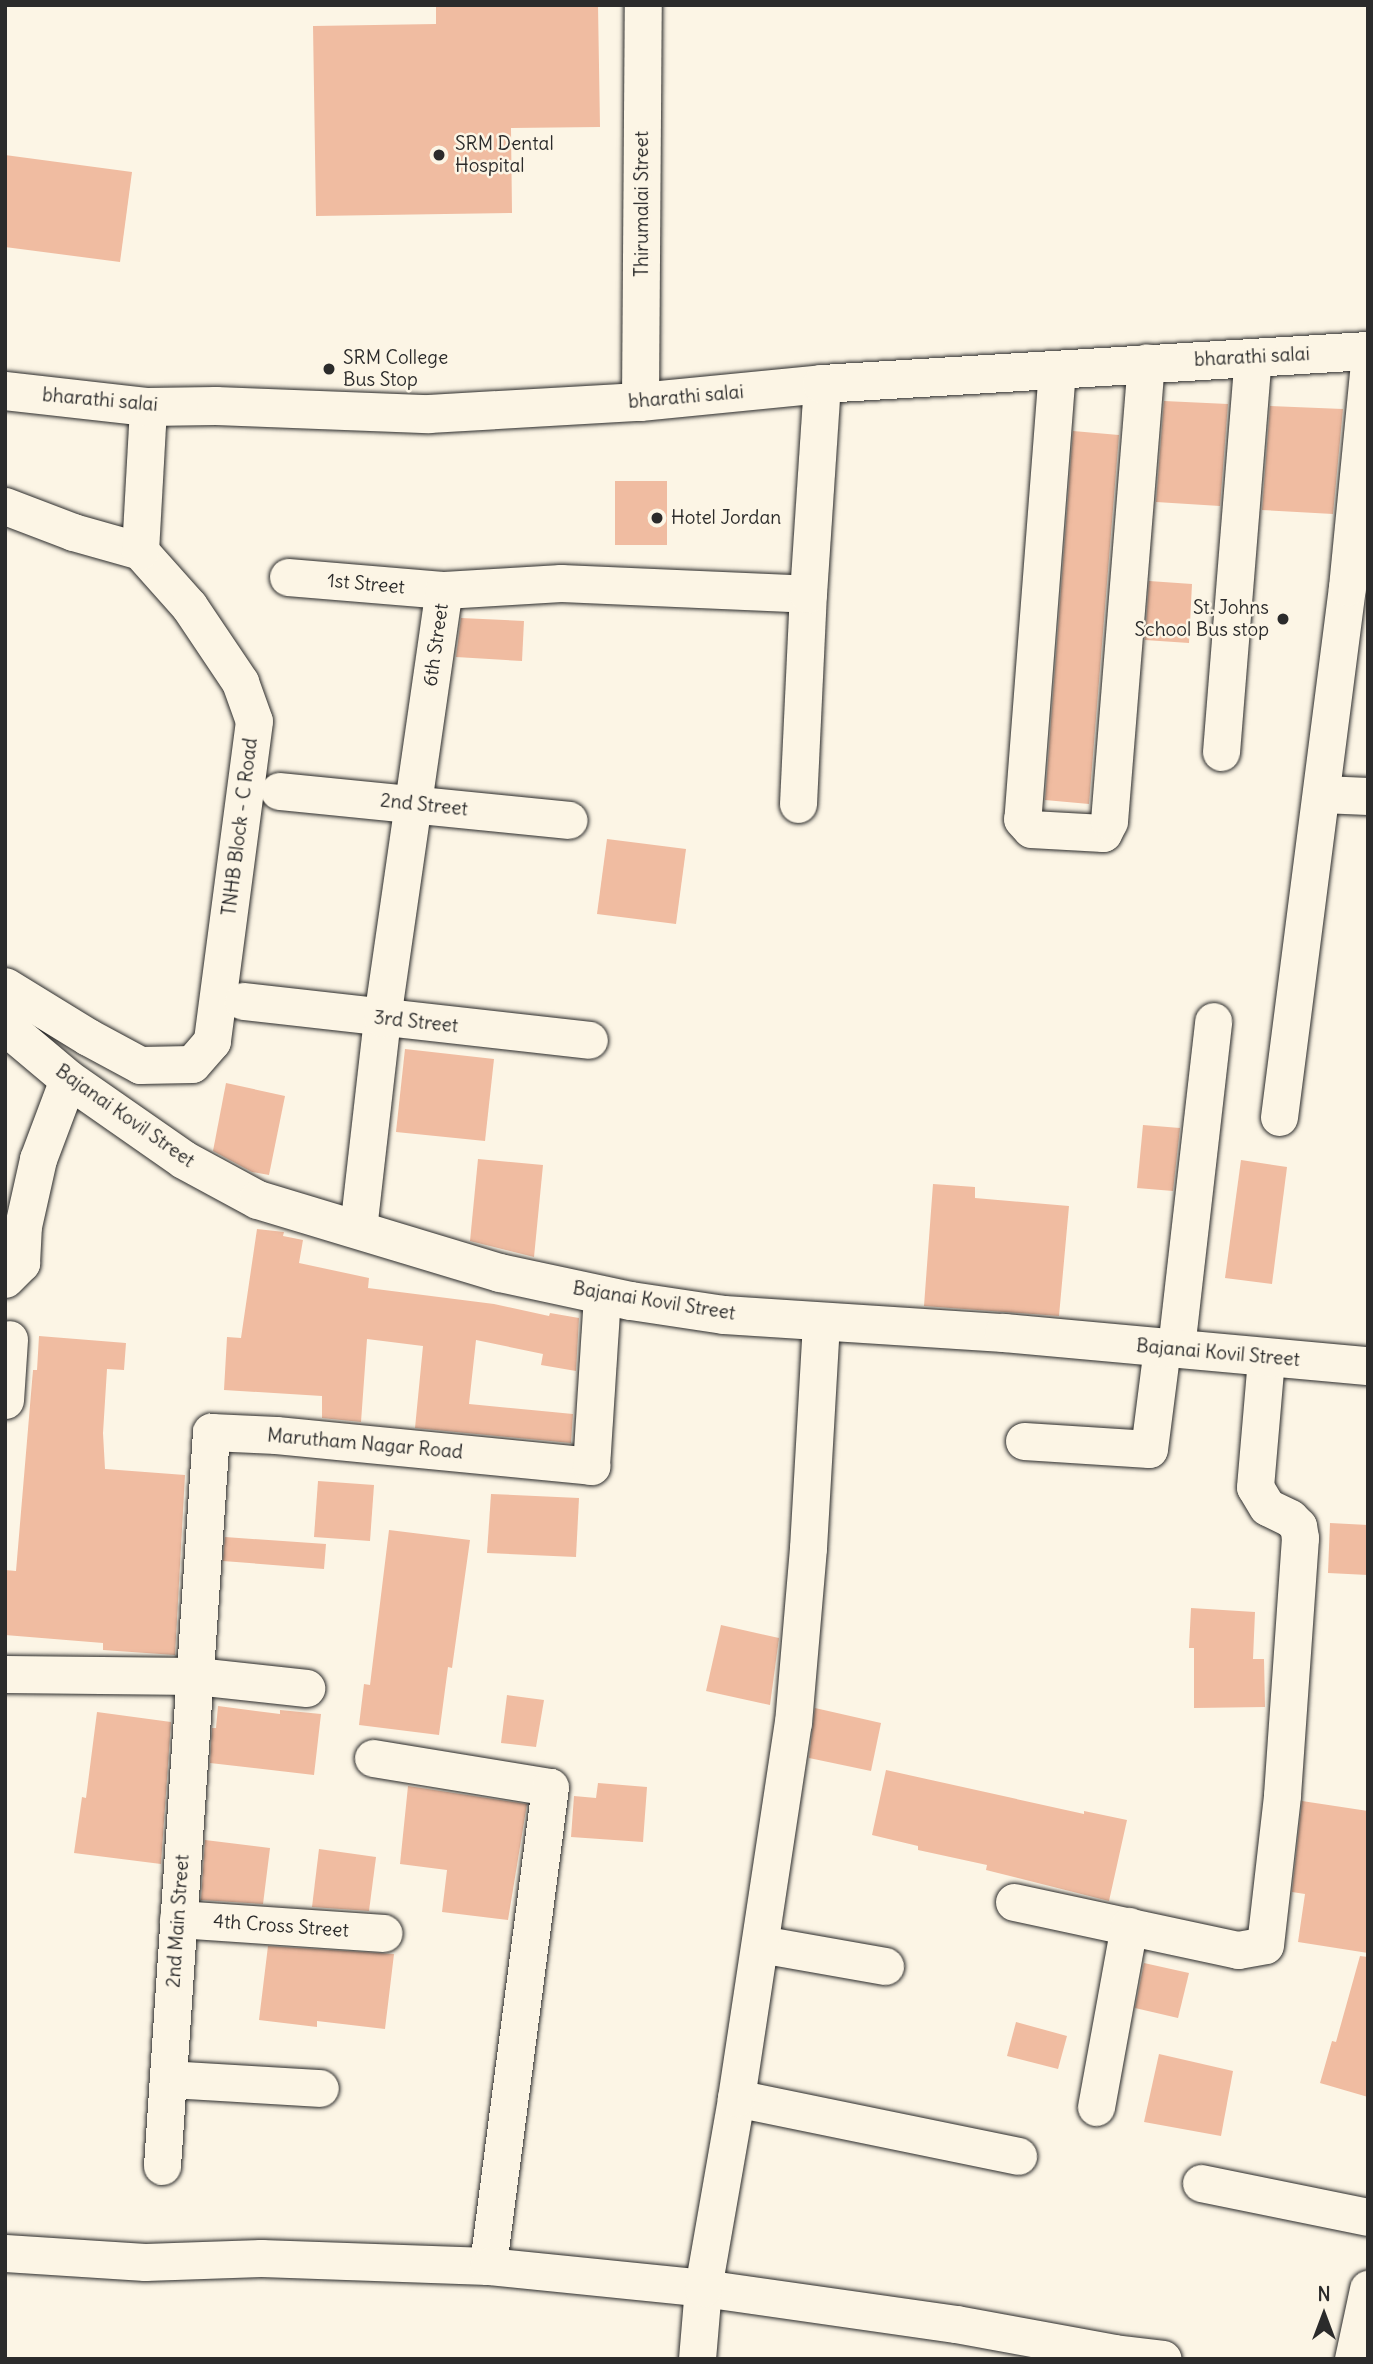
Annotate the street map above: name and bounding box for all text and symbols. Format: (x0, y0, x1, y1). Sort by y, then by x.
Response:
street label: Thirumalai Street (631, 131, 653, 277)
place label: SRM Dental Hospital (455, 133, 554, 177)
marker: SRM Dental Hospital (429, 145, 449, 165)
street label: bharathi salai (1194, 343, 1310, 371)
place label: SRM College Bus Stop (343, 347, 448, 391)
marker: SRM College Bus Stop (321, 361, 337, 377)
street label: bharathi salai (627, 381, 745, 413)
street label: bharathi salai (41, 384, 159, 416)
place label: Hotel Jordan (671, 507, 781, 529)
marker: Hotel Jordan (649, 510, 665, 526)
street label: 1st Street (326, 569, 406, 599)
place label: St. Johns School Bus stop (1134, 597, 1269, 641)
street label: 6th Street (419, 602, 453, 688)
marker: St. Johns School Bus stop (1275, 611, 1291, 627)
street label: TNHB Block - C Road (218, 737, 262, 917)
street label: 2nd Street (379, 789, 469, 821)
street label: 3rd Street (373, 1006, 459, 1038)
street label: Bajanai Kovil Street (51, 1060, 199, 1172)
street label: Bajanai Kovil Street (571, 1277, 737, 1325)
street label: Bajanai Kovil Street (1135, 1334, 1301, 1372)
street label: Marutham Nagar Road (266, 1424, 464, 1464)
street label: 2nd Main Street (162, 1854, 194, 1988)
street label: 4th Cross Street (212, 1910, 350, 1942)
north arrow (1289, 2280, 1359, 2350)
text: N (1317, 2282, 1331, 2306)

